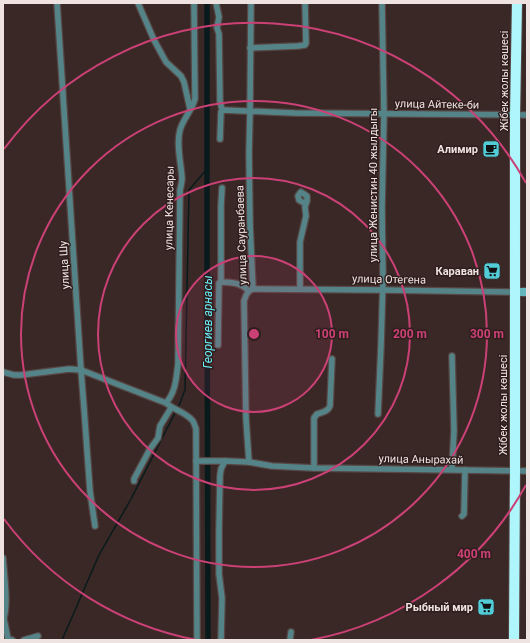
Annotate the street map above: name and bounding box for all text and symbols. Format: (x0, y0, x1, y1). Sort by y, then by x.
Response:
street label: Жібек жолы көшесі (498, 31, 511, 131)
street label: улица Айтеке-би (395, 97, 479, 112)
street label: улица Женистин 40 жылдыгы (367, 108, 380, 262)
cafe icon: Алимир (481, 139, 501, 159)
place label: Алимир (437, 143, 478, 156)
street label: улица Кенесары (162, 166, 177, 250)
street label: улица Сауранбаева (233, 185, 250, 285)
street label: улица Шу (57, 240, 72, 290)
supermarket icon: Караван (482, 261, 502, 281)
place label: Караван (436, 265, 479, 278)
street label: улица Отегена (352, 272, 426, 287)
water label: Георгиев арнасы (201, 275, 215, 369)
centre of rings (247, 327, 261, 341)
text: 100 m (315, 327, 349, 341)
text: 200 m (393, 327, 427, 341)
text: 300 m (470, 327, 504, 341)
street label: Жібек жолы көшесі (497, 355, 510, 455)
street label: улица Анырахай (378, 452, 464, 467)
text: 400 m (457, 547, 491, 561)
supermarket icon: Рыбный мир (476, 597, 496, 617)
place label: Рыбный мир (406, 601, 473, 614)

